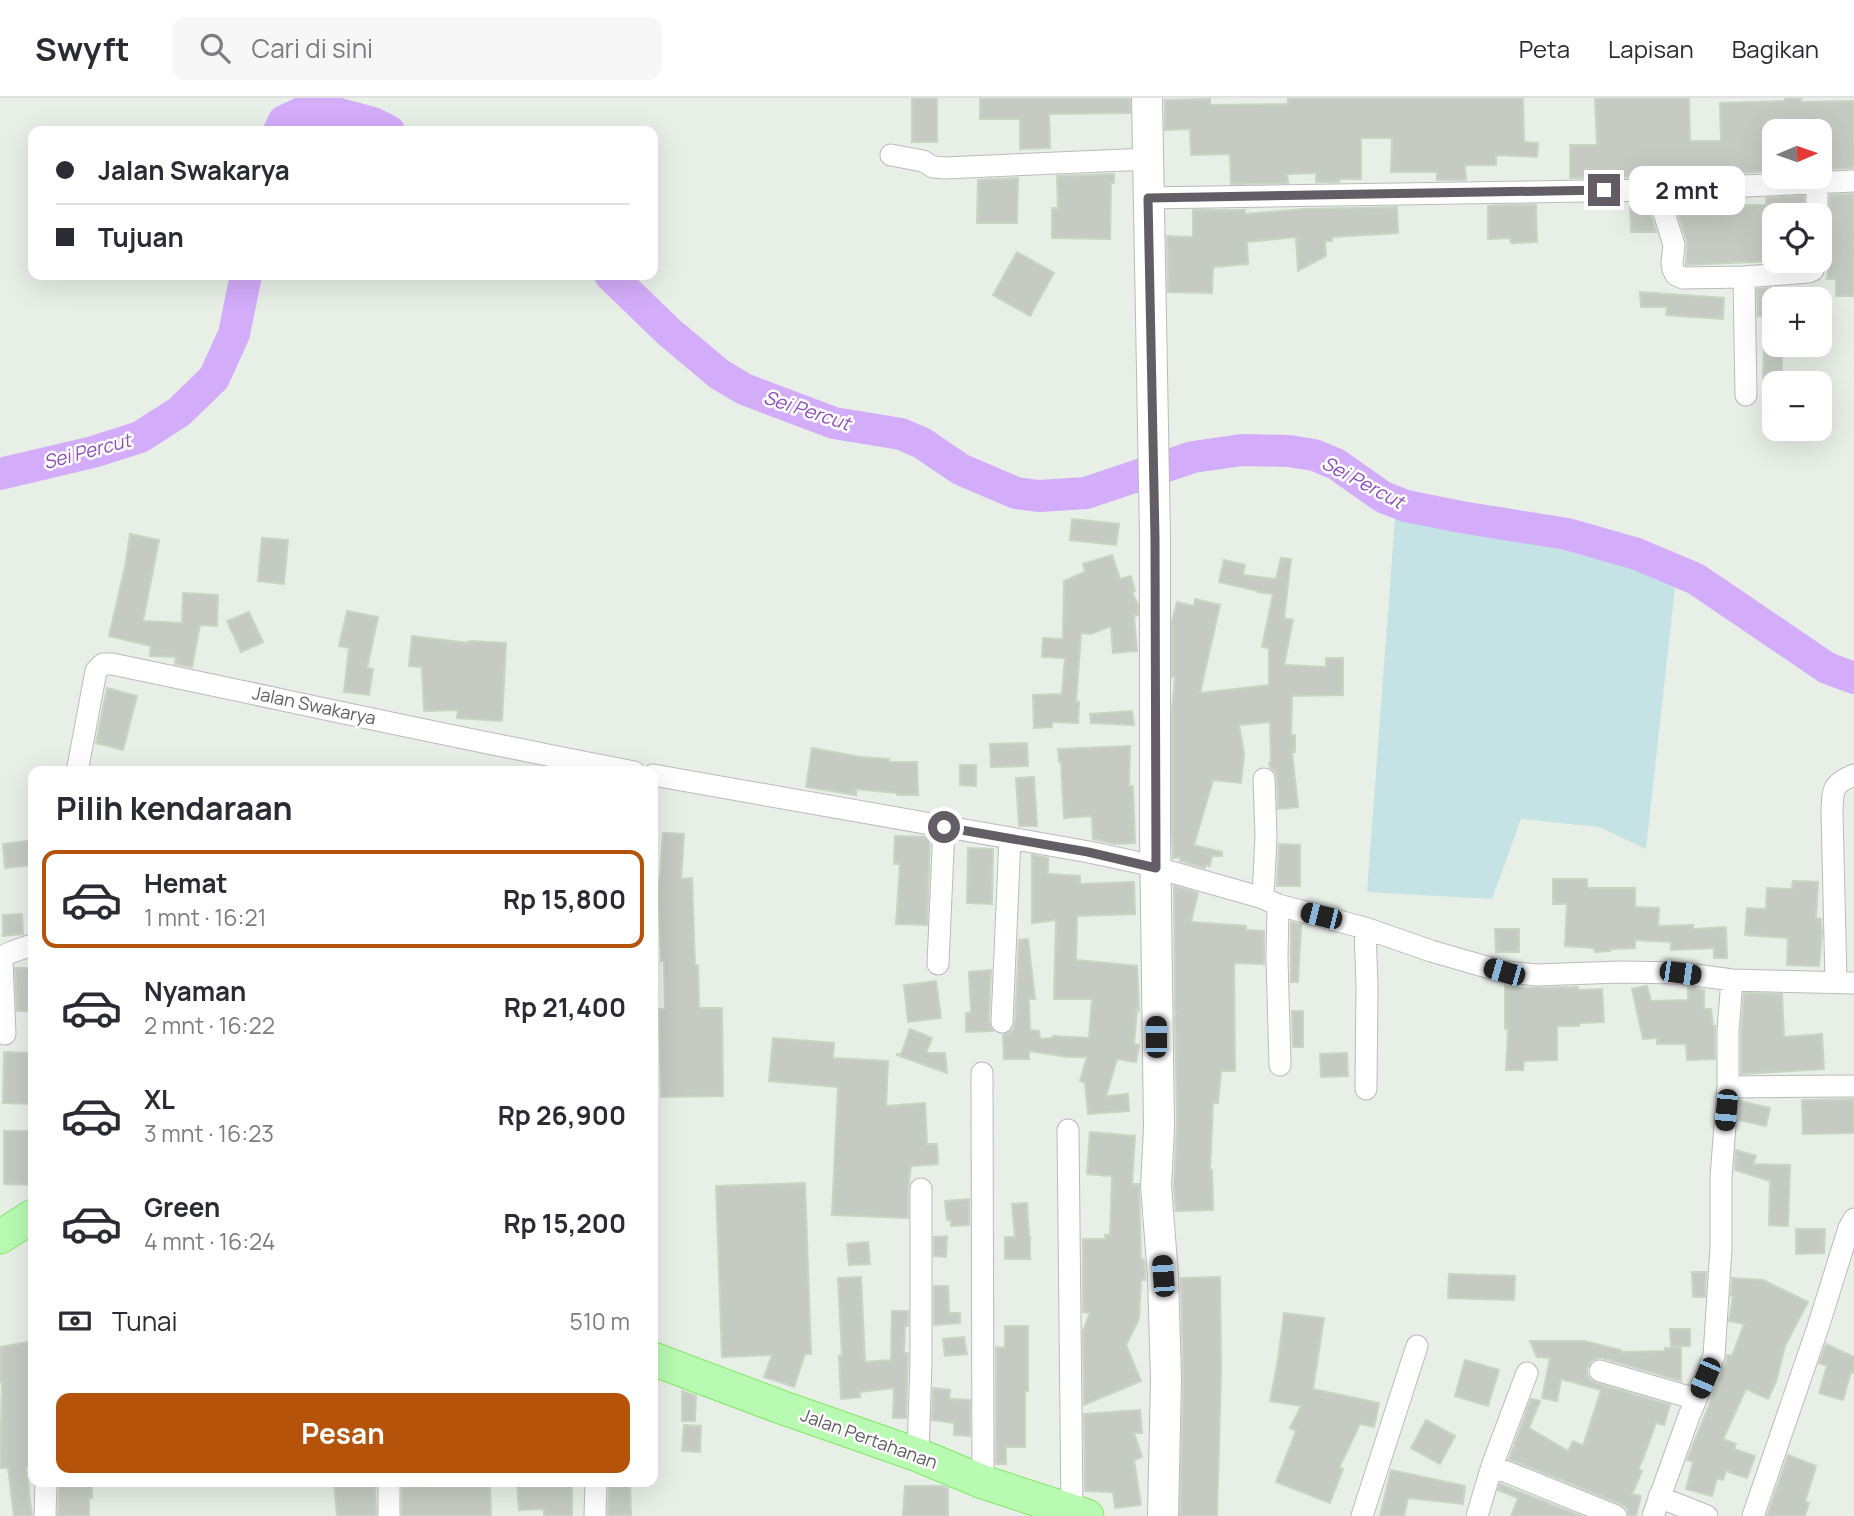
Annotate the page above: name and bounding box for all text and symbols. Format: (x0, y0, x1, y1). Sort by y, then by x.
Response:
search box (172, 17, 662, 80)
text: Swyft (35, 26, 130, 71)
icon: search (196, 29, 234, 67)
text: Cari di sini (252, 30, 373, 66)
text: Peta (1519, 32, 1570, 65)
text: Lapisan (1608, 32, 1694, 65)
text: Bagikan (1732, 32, 1819, 65)
north arrow (1762, 119, 1832, 189)
map controls (1762, 119, 1832, 441)
text: Jalan Swakarya (98, 152, 290, 188)
callout: 2 mnt (1628, 166, 1744, 214)
route end (1588, 174, 1620, 206)
text: 2 mnt (1655, 174, 1719, 206)
button: locate (1762, 203, 1832, 273)
text: Tujuan (98, 219, 184, 255)
button: + (1762, 287, 1832, 357)
button: − (1762, 371, 1832, 441)
water label: Sei Percut (760, 384, 856, 437)
water label: Sei Percut (40, 426, 136, 475)
water label: Sei Percut (1317, 449, 1411, 516)
street label: Jalan Swakarya (250, 680, 378, 730)
text: Pilih kendaraan (56, 786, 293, 830)
route start (928, 811, 960, 843)
text: Hemat (144, 865, 228, 901)
icon: car (60, 868, 123, 931)
text: Rp 15,800 (503, 881, 626, 917)
text: 1 mnt · 16:21 (144, 901, 267, 933)
car (1299, 901, 1344, 931)
car (1481, 956, 1528, 988)
car (1658, 960, 1703, 986)
text: Nyaman (144, 973, 246, 1009)
icon: car (60, 976, 123, 1039)
text: Rp 21,400 (504, 989, 626, 1025)
text: 2 mnt · 16:22 (144, 1009, 275, 1041)
car (1146, 1016, 1167, 1058)
text: XL (144, 1081, 175, 1117)
icon: car (60, 1084, 123, 1147)
car (1714, 1088, 1739, 1132)
text: Rp 26,900 (498, 1097, 626, 1133)
text: 3 mnt · 16:23 (144, 1117, 274, 1149)
text: Green (144, 1189, 220, 1225)
icon: car (60, 1192, 123, 1255)
text: Rp 15,200 (503, 1205, 626, 1241)
text: 4 mnt · 16:24 (144, 1225, 275, 1257)
car (1152, 1254, 1175, 1298)
icon: cash (56, 1302, 94, 1340)
text: Tunai (112, 1303, 178, 1339)
text: 510 m (570, 1305, 630, 1337)
car (1688, 1355, 1723, 1401)
button: Pesan (56, 1393, 630, 1473)
street label: Jalan Pertahanan (798, 1402, 941, 1474)

